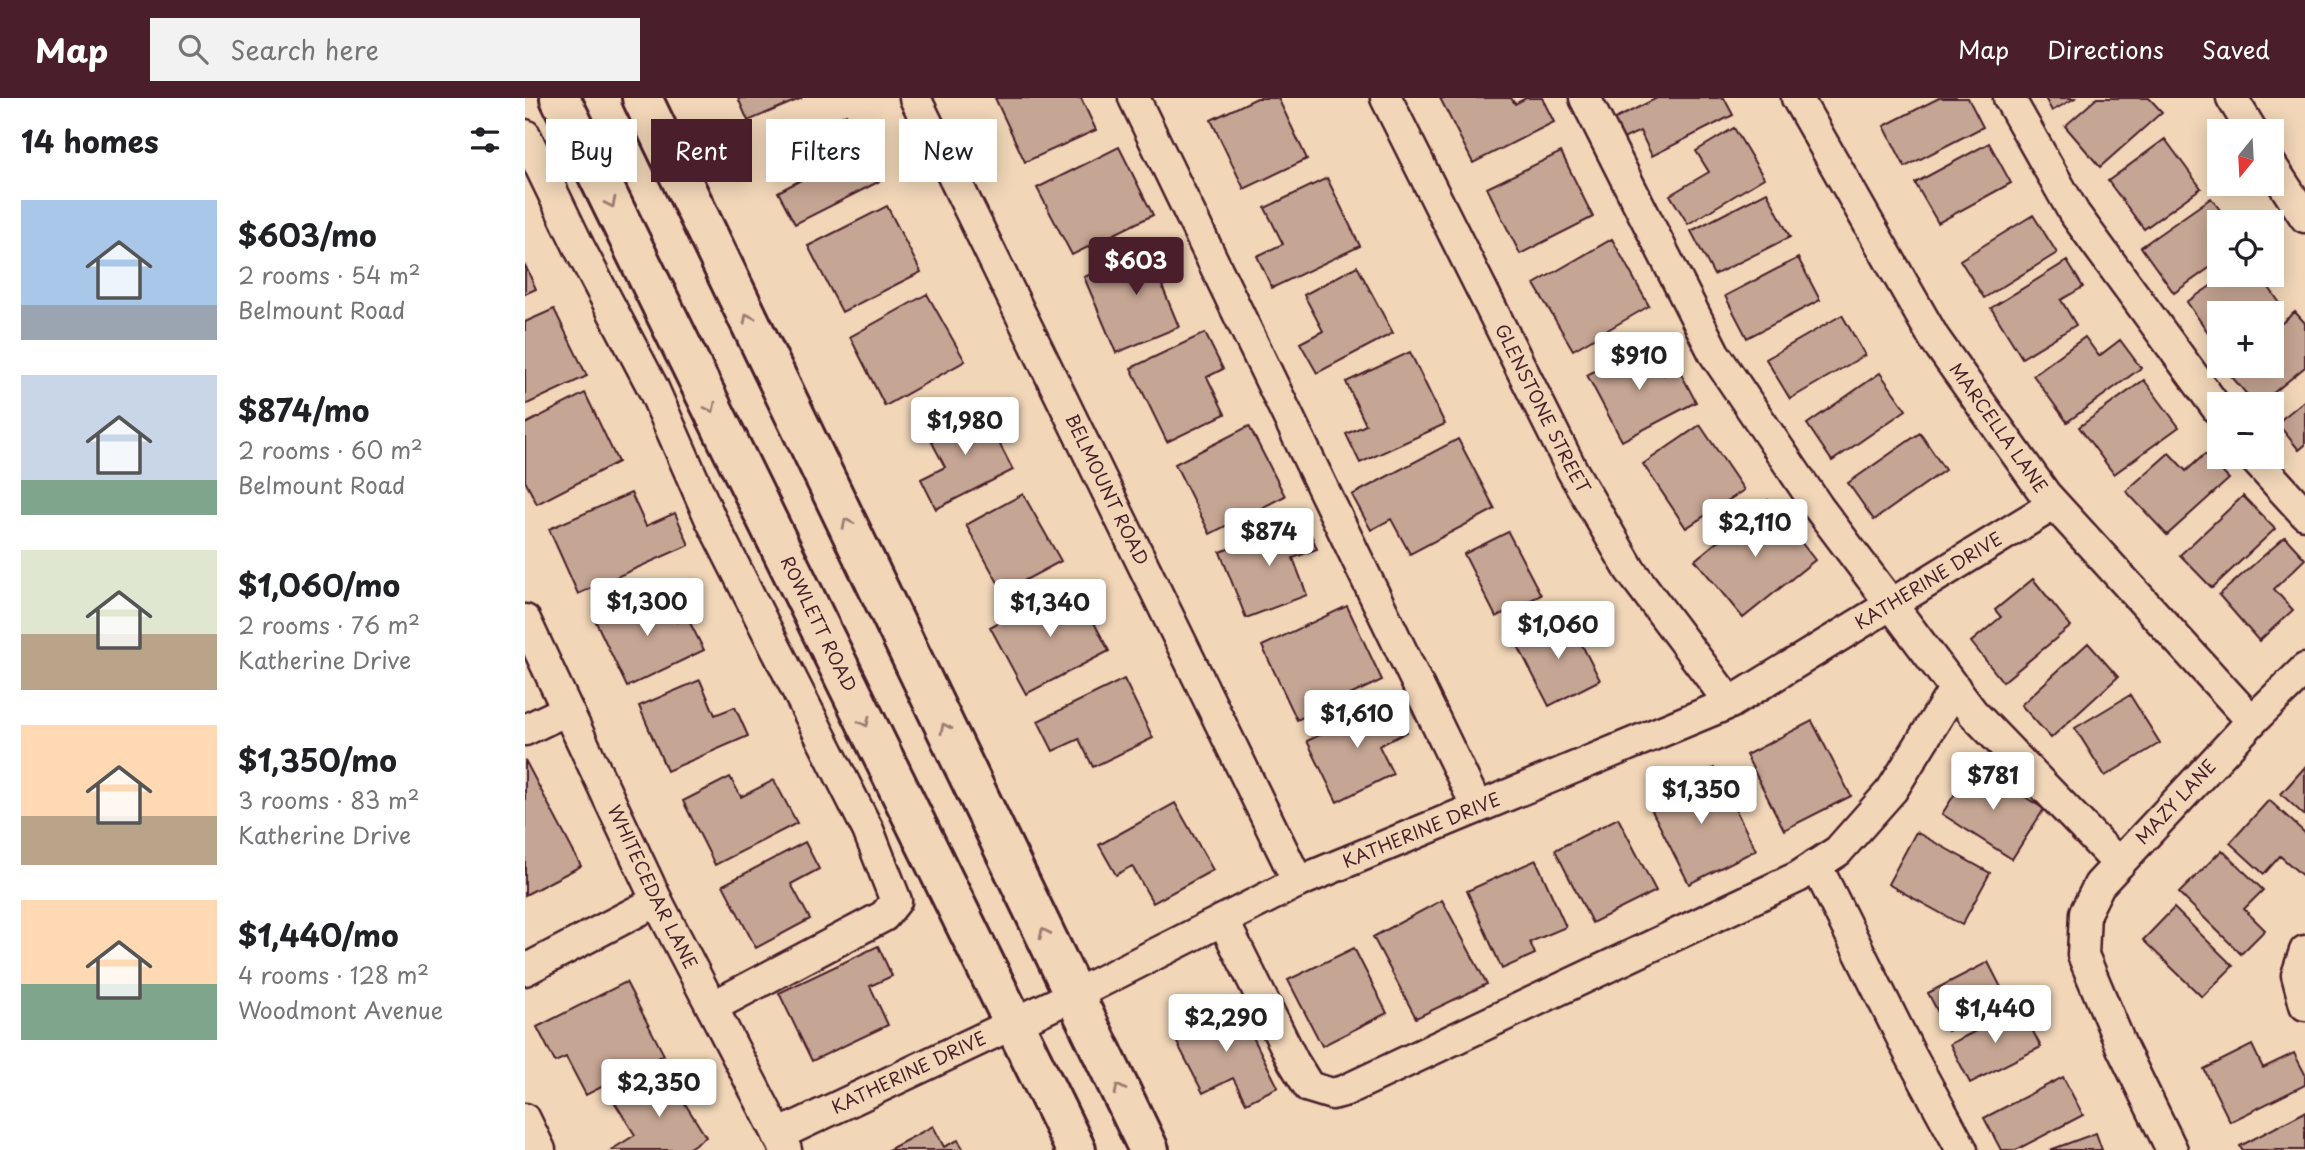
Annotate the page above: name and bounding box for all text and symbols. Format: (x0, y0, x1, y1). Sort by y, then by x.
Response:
search box (150, 18, 640, 81)
text: Map (35, 24, 108, 74)
icon: search (174, 30, 212, 68)
text: Search here (230, 30, 379, 69)
text: Map (1958, 31, 2009, 67)
text: Directions (2047, 31, 2164, 67)
text: Saved (2202, 31, 2270, 67)
text: 14 homes (21, 118, 159, 163)
chip: Buy (546, 119, 637, 182)
chip: Rent (651, 119, 752, 182)
chip: Filters (766, 119, 885, 182)
chip: New (899, 119, 997, 182)
north arrow (2207, 119, 2284, 196)
map controls (2207, 119, 2284, 469)
icon: filters (466, 121, 504, 159)
one-way arrow (603, 196, 617, 208)
button: locate (2207, 210, 2284, 287)
text: $603/mo (238, 212, 377, 257)
icon: home (77, 228, 161, 312)
pin: $603 (1095, 238, 1177, 297)
text: $603 (1105, 242, 1167, 277)
text: 2 rooms · 54 m² (238, 257, 421, 292)
text: Belmount Road (238, 292, 405, 327)
button: + (2207, 301, 2284, 378)
one-way arrow (743, 313, 757, 325)
street label: GLENSTONE STREET (1489, 319, 1598, 499)
pin: $910 (1598, 332, 1680, 392)
text: $910 (1611, 337, 1667, 372)
street label: MARCELLA LANE (1944, 357, 2055, 498)
text: $874/mo (238, 387, 369, 432)
button: − (2207, 392, 2284, 469)
pin: $1,980 (908, 398, 1022, 457)
one-way arrow (703, 401, 717, 413)
text: $1,980 (927, 402, 1003, 437)
icon: home (77, 403, 161, 487)
street label: BELMOUNT ROAD (1059, 409, 1156, 569)
text: 2 rooms · 60 m² (238, 432, 423, 467)
text: Belmount Road (238, 467, 405, 502)
pin: $2,110 (1698, 500, 1812, 559)
text: $2,110 (1718, 504, 1792, 539)
pin: $874 (1228, 508, 1310, 568)
text: $874 (1241, 513, 1297, 548)
one-way arrow (841, 518, 855, 530)
street label: KATHERINE DRIVE (1849, 524, 2007, 635)
street label: ROWLETT ROAD (775, 551, 864, 696)
text: $1,060/mo (238, 562, 400, 607)
icon: home (77, 578, 161, 662)
pin: $1,300 (590, 578, 704, 638)
pin: $1,340 (993, 580, 1107, 639)
text: $1,300 (606, 583, 688, 618)
text: $1,340 (1010, 584, 1090, 619)
pin: $1,060 (1501, 602, 1615, 661)
text: $1,060 (1517, 606, 1599, 641)
text: 2 rooms · 76 m² (238, 607, 420, 642)
text: Katherine Drive (238, 642, 411, 677)
pin: $1,610 (1300, 690, 1414, 750)
text: $1,610 (1320, 695, 1394, 730)
one-way arrow (857, 715, 871, 727)
one-way arrow (940, 723, 954, 735)
text: $1,350/mo (238, 737, 397, 782)
pin: $781 (1952, 752, 2034, 812)
icon: home (77, 753, 161, 837)
street label: MAZY LANE (2128, 753, 2222, 850)
text: $781 (1967, 757, 2019, 792)
pin: $1,350 (1644, 766, 1758, 826)
text: $1,350 (1662, 771, 1740, 806)
text: 3 rooms · 83 m² (238, 782, 420, 817)
street label: KATHERINE DRIVE (1338, 785, 1504, 874)
street label: WHITECEDAR LANE (602, 800, 705, 974)
text: Katherine Drive (238, 817, 411, 852)
text: $1,440/mo (238, 912, 399, 957)
icon: home (77, 928, 161, 1012)
one-way arrow (1038, 928, 1052, 940)
text: 4 rooms · 128 m² (238, 957, 429, 992)
pin: $1,440 (1938, 986, 2052, 1045)
text: $1,440 (1955, 990, 2035, 1025)
text: Woodmont Avenue (238, 992, 443, 1027)
pin: $2,290 (1169, 995, 1283, 1054)
text: $2,290 (1185, 999, 1267, 1034)
street label: KATHERINE DRIVE (827, 1023, 990, 1120)
pin: $2,350 (602, 1060, 716, 1119)
text: $2,350 (617, 1064, 701, 1099)
one-way arrow (1113, 1084, 1127, 1096)

